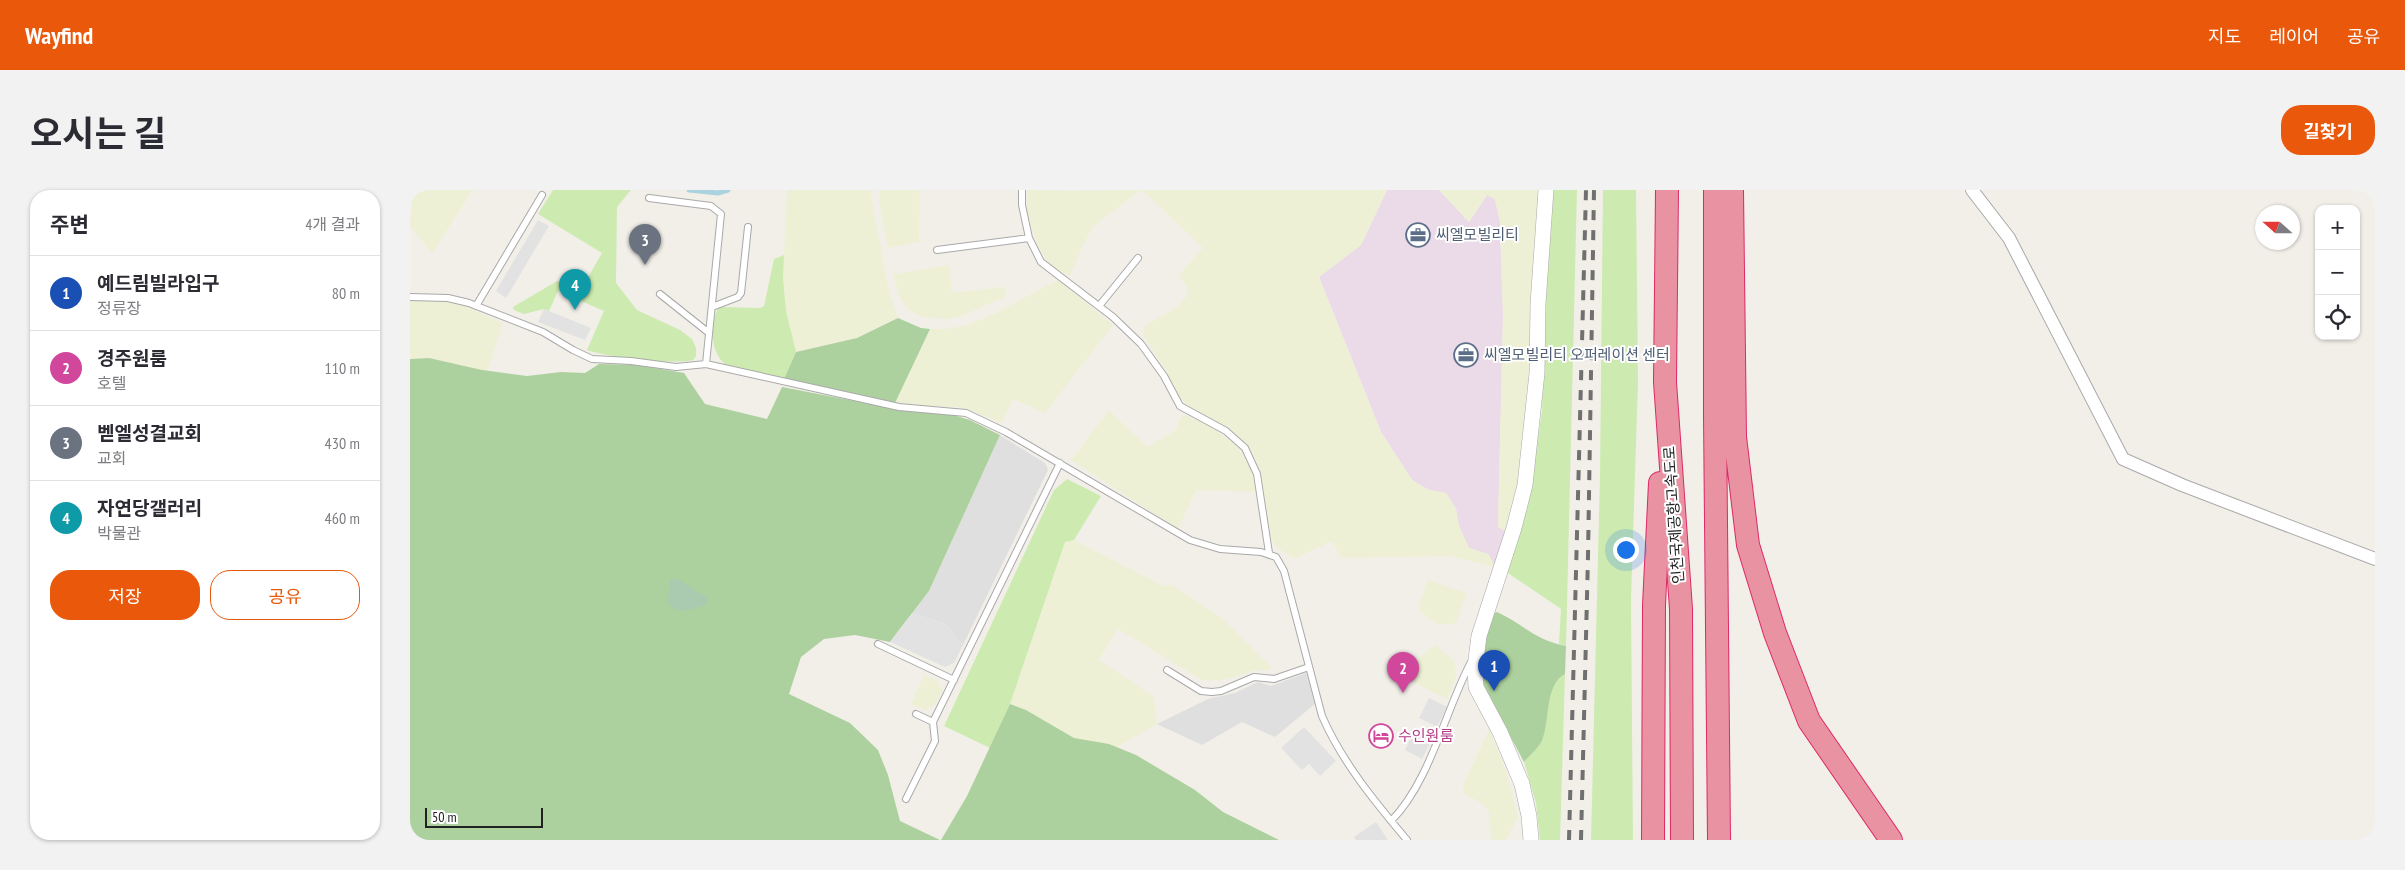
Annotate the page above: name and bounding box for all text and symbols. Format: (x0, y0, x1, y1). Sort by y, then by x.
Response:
text: Wayfind (25, 20, 93, 51)
text: 지도 (2208, 25, 2241, 48)
text: 레이어 (2269, 25, 2319, 48)
text: 공유 (2347, 25, 2380, 48)
button: 길찾기 (2281, 105, 2375, 155)
text: 오시는 길 (30, 110, 166, 156)
north arrow (2255, 205, 2300, 250)
map controls (2315, 205, 2360, 340)
button: + (2315, 205, 2360, 250)
text: 주변 (50, 211, 89, 238)
text: 4개 결과 (305, 214, 360, 234)
office icon: 씨엘모빌리티 (1405, 222, 1431, 248)
pin: 3 (629, 224, 661, 265)
place label: 씨엘모빌리티 (1436, 225, 1519, 244)
button: − (2315, 250, 2360, 295)
pin: 4 (559, 269, 591, 310)
text: 예드림빌라입구 (97, 271, 219, 295)
text: 1 (62, 283, 70, 303)
text: 80 m (332, 283, 360, 303)
button: locate (2315, 295, 2360, 340)
text: 정류장 (97, 298, 141, 318)
office icon: 씨엘모빌리티 오퍼레이션 센터 (1453, 342, 1479, 368)
place label: 씨엘모빌리티 오퍼레이션 센터 (1484, 345, 1670, 364)
text: 경주원룸 (97, 346, 167, 370)
text: 2 (62, 358, 70, 378)
text: 110 m (325, 358, 360, 378)
text: 호텔 (97, 373, 126, 393)
text: 벧엘성결교회 (97, 421, 202, 445)
text: 3 (62, 433, 70, 453)
text: 430 m (325, 433, 360, 453)
street label: 인천국제공항고속도로 (1659, 446, 1688, 585)
text: 교회 (97, 448, 126, 468)
text: 자연당갤러리 (97, 496, 202, 520)
text: 4 (62, 508, 70, 528)
text: 460 m (325, 508, 360, 528)
text: 박물관 (97, 523, 141, 543)
your location (1613, 537, 1639, 563)
button: 저장 (50, 570, 200, 620)
button: 공유 (210, 570, 360, 620)
pin: 1 (1478, 650, 1510, 691)
pin: 2 (1387, 652, 1419, 693)
hotel icon: 수인원룸 (1368, 723, 1394, 749)
place label: 수인원룸 (1398, 726, 1453, 745)
scale bar (425, 805, 542, 828)
text: 50 m (432, 808, 457, 826)

